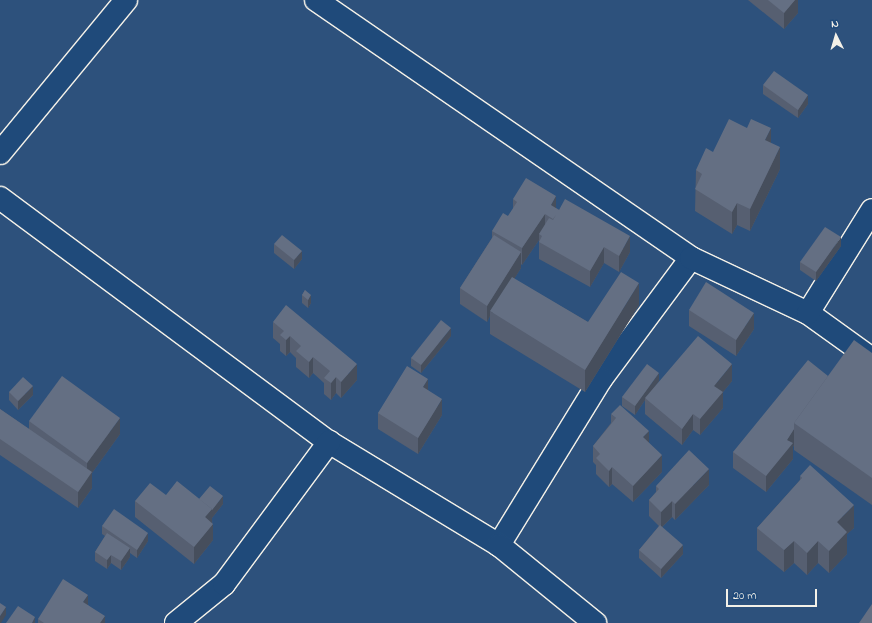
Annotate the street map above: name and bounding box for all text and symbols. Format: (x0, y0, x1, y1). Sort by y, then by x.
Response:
north arrow (816, 16, 856, 56)
text: N (831, 16, 839, 32)
scale bar (728, 581, 819, 607)
text: 20 m (733, 587, 756, 605)

